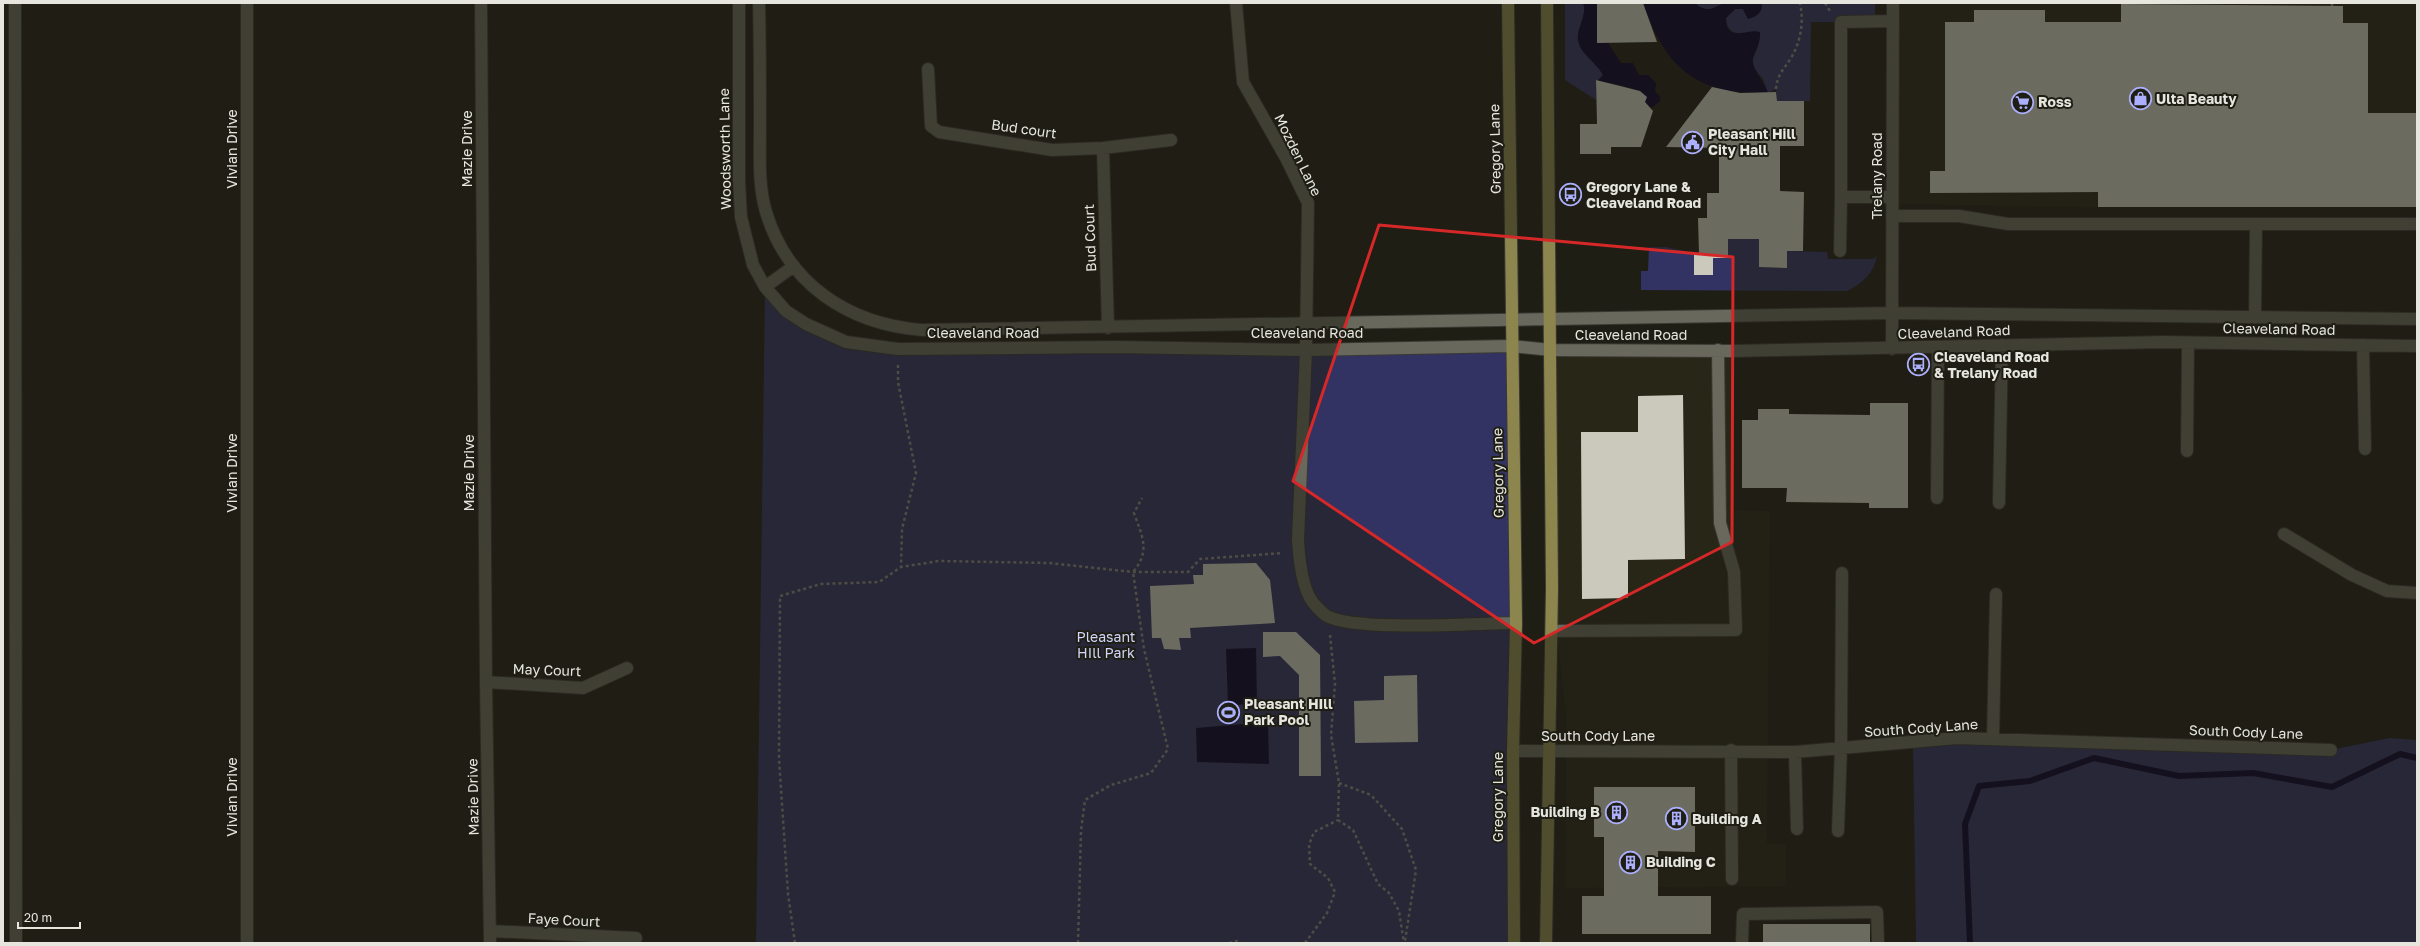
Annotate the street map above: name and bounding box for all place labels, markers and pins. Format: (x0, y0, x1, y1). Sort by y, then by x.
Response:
shop icon: Ulta Beauty (2127, 86, 2153, 112)
supermarket icon: Ross (2009, 89, 2035, 115)
place label: Ulta Beauty (2156, 90, 2237, 107)
place label: Ross (2038, 93, 2072, 110)
place label: Pleasant Hill City Hall (1708, 125, 1796, 158)
public building icon: Pleasant Hill City Hall (1679, 129, 1705, 155)
place label: Gregory Lane & Cleaveland Road (1586, 178, 1701, 211)
bus stop icon: Gregory Lane & Cleaveland Road (1557, 182, 1583, 208)
place label: Cleaveland Road & Trelany Road (1934, 348, 2049, 381)
bus stop icon: Cleaveland Road & Trelany Road (1906, 352, 1932, 378)
place label: Pleasant HIll Park Pool (1244, 695, 1333, 728)
sports icon: Pleasant HIll Park Pool (1216, 699, 1242, 725)
building icon: Building B (1603, 799, 1629, 825)
place label: Building B (1530, 803, 1600, 820)
building icon: Building A (1664, 806, 1690, 832)
place label: Building A (1692, 810, 1762, 827)
building icon: Building C (1618, 849, 1644, 875)
place label: Building C (1646, 853, 1716, 870)

